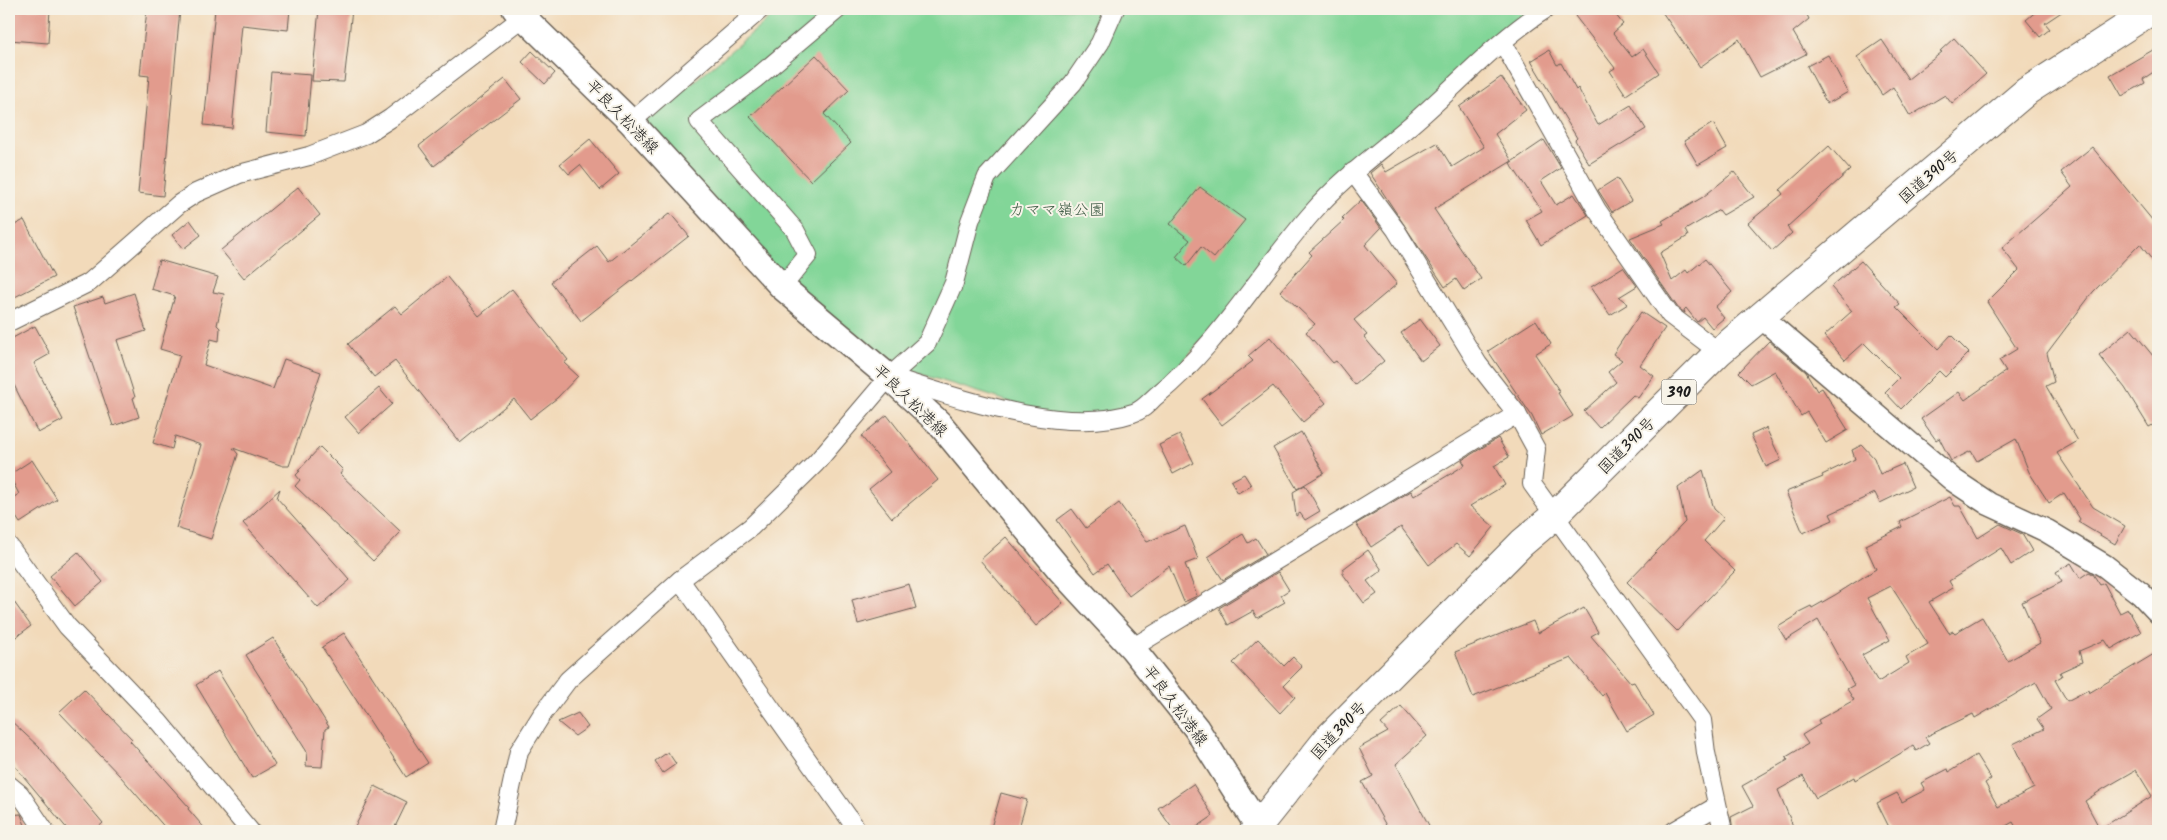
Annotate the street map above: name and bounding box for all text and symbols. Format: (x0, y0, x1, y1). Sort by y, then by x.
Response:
street label: 平良久松港線 (580, 74, 664, 160)
street label: 国道390号 (1893, 144, 1965, 210)
park label: カママ嶺公園 (1009, 198, 1105, 223)
street label: 平良久松港線 (867, 359, 953, 443)
road number: 390 (1662, 380, 1696, 404)
street label: 国道390号 (1592, 411, 1662, 481)
street label: 平良久松港線 (1136, 660, 1214, 752)
street label: 国道390号 (1305, 696, 1373, 766)

